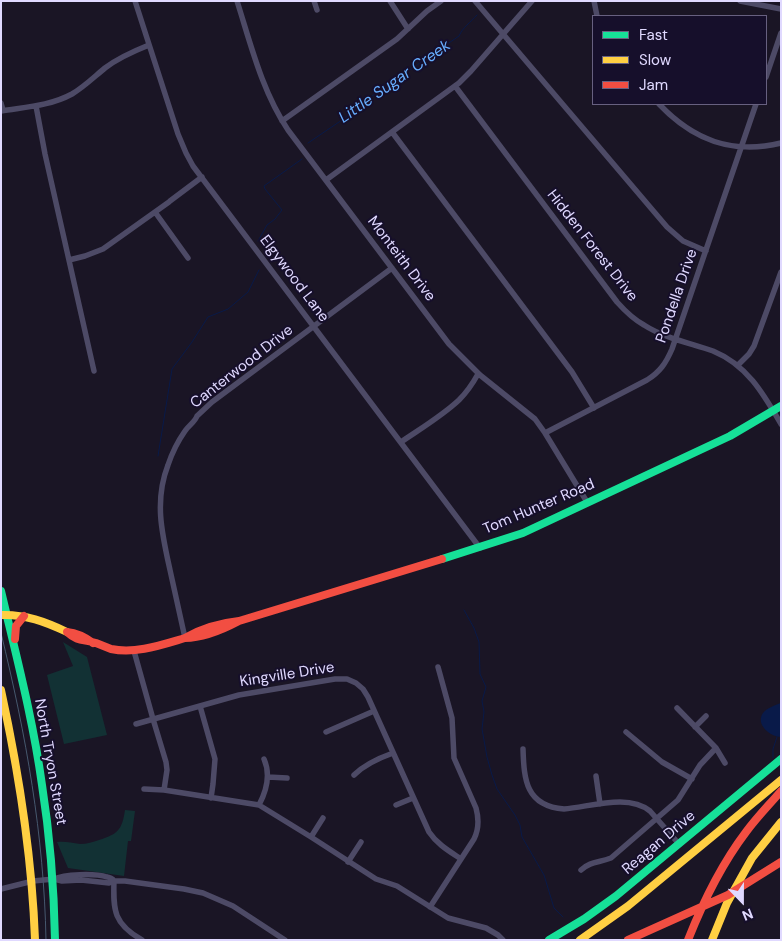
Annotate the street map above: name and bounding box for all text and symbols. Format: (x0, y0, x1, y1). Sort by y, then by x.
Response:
legend (592, 15, 767, 105)
text: Fast (639, 25, 668, 45)
water label: Little Sugar Creek (335, 36, 455, 128)
text: Slow (639, 50, 671, 70)
text: Jam (639, 75, 668, 95)
street label: Hidden Forest Drive (543, 187, 641, 305)
street label: Monteith Drive (363, 213, 439, 305)
street label: Elgywood Lane (255, 232, 333, 326)
street label: Pondella Drive (653, 247, 701, 345)
street label: Canterwood Drive (187, 321, 297, 413)
street label: Tom Hunter Road (481, 475, 597, 539)
street label: Kingville Drive (238, 659, 336, 691)
street label: North Tryon Street (30, 697, 70, 827)
street label: Reagan Drive (619, 807, 699, 879)
north arrow (717, 876, 767, 926)
text: N (740, 905, 756, 925)

